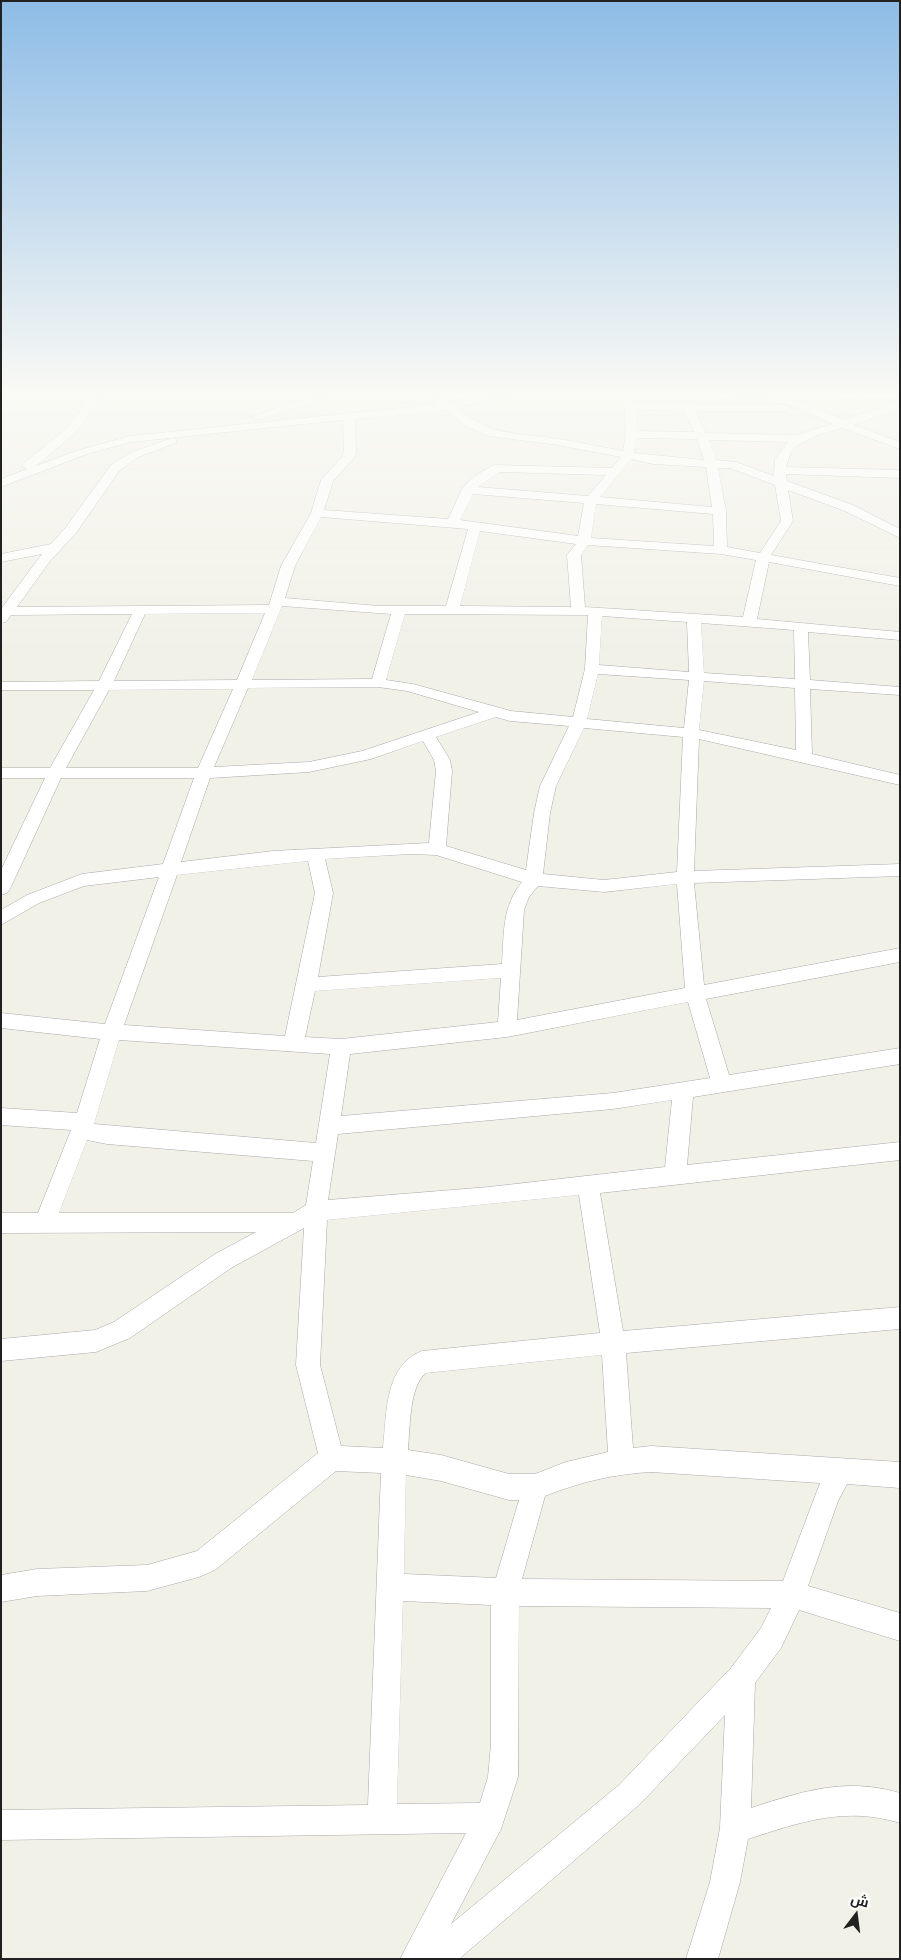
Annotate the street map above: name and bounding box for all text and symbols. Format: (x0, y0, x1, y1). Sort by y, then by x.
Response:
text: ش (849, 1889, 871, 1912)
north arrow (831, 1890, 881, 1940)

